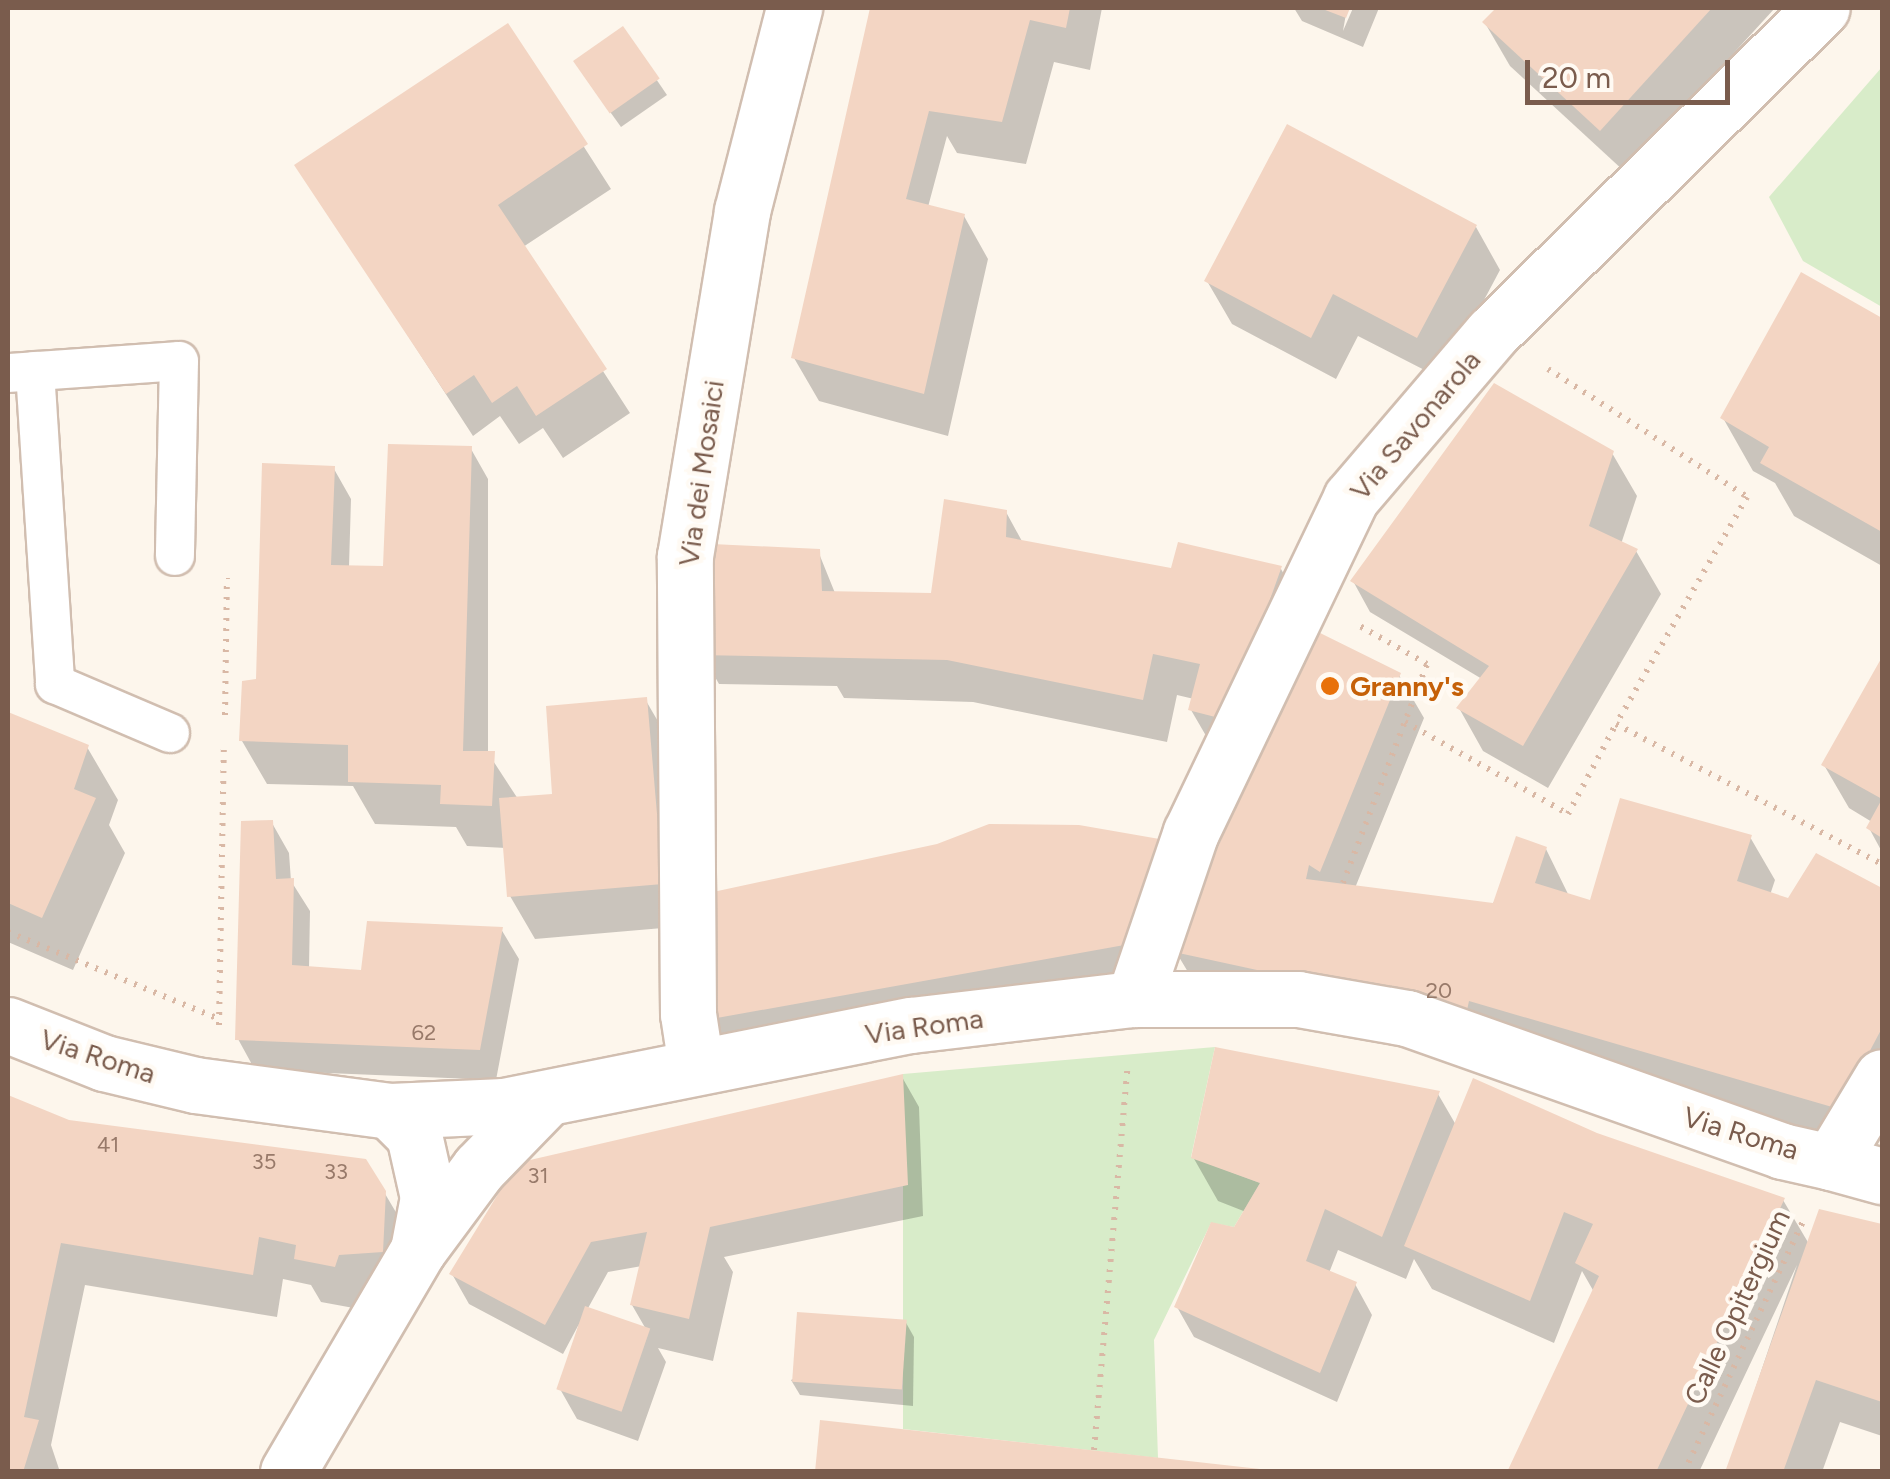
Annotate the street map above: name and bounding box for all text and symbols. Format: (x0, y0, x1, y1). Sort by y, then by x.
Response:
scale bar (1530, 40, 1735, 102)
text: 20 m (1542, 59, 1611, 96)
street label: Via Savonarola (1343, 343, 1487, 507)
street label: Via dei Mosaici (671, 378, 731, 568)
place label: Granny's (1350, 669, 1464, 703)
marker: Granny's (1319, 675, 1341, 697)
house number: 20 (1426, 978, 1452, 1004)
street label: Via Roma (863, 1001, 985, 1051)
house number: 62 (412, 1020, 436, 1046)
street label: Via Roma (36, 1022, 160, 1090)
street label: Via Roma (1679, 1100, 1803, 1166)
house number: 41 (97, 1132, 119, 1158)
house number: 35 (252, 1149, 276, 1175)
house number: 33 (324, 1159, 348, 1185)
house number: 31 (527, 1163, 549, 1189)
street label: Calle Opitergium (1677, 1204, 1797, 1410)

